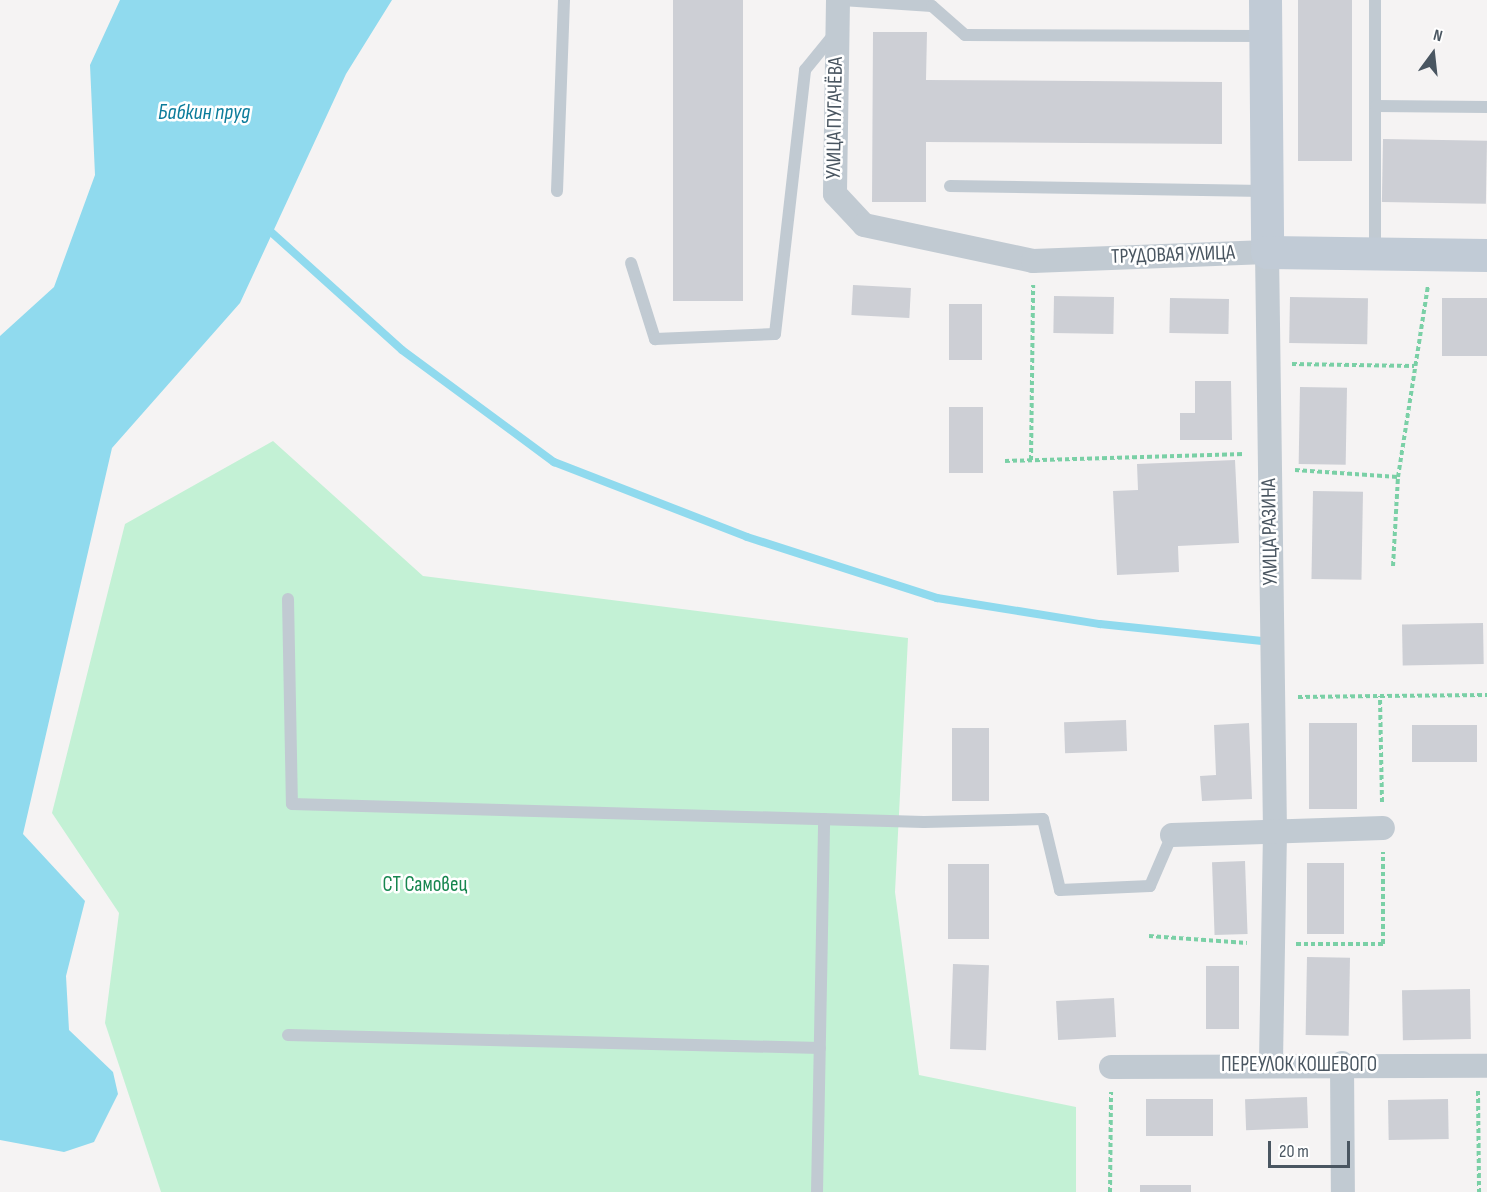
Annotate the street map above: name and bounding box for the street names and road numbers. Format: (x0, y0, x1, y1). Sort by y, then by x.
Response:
street label: УЛИЦА ПУГАЧЁВА (821, 57, 849, 179)
street label: ТРУДОВАЯ УЛИЦА (1111, 240, 1235, 270)
street label: УЛИЦА РАЗИНА (1256, 478, 1284, 586)
street label: ПЕРЕУЛОК КОШЕВОГО (1221, 1052, 1377, 1078)

